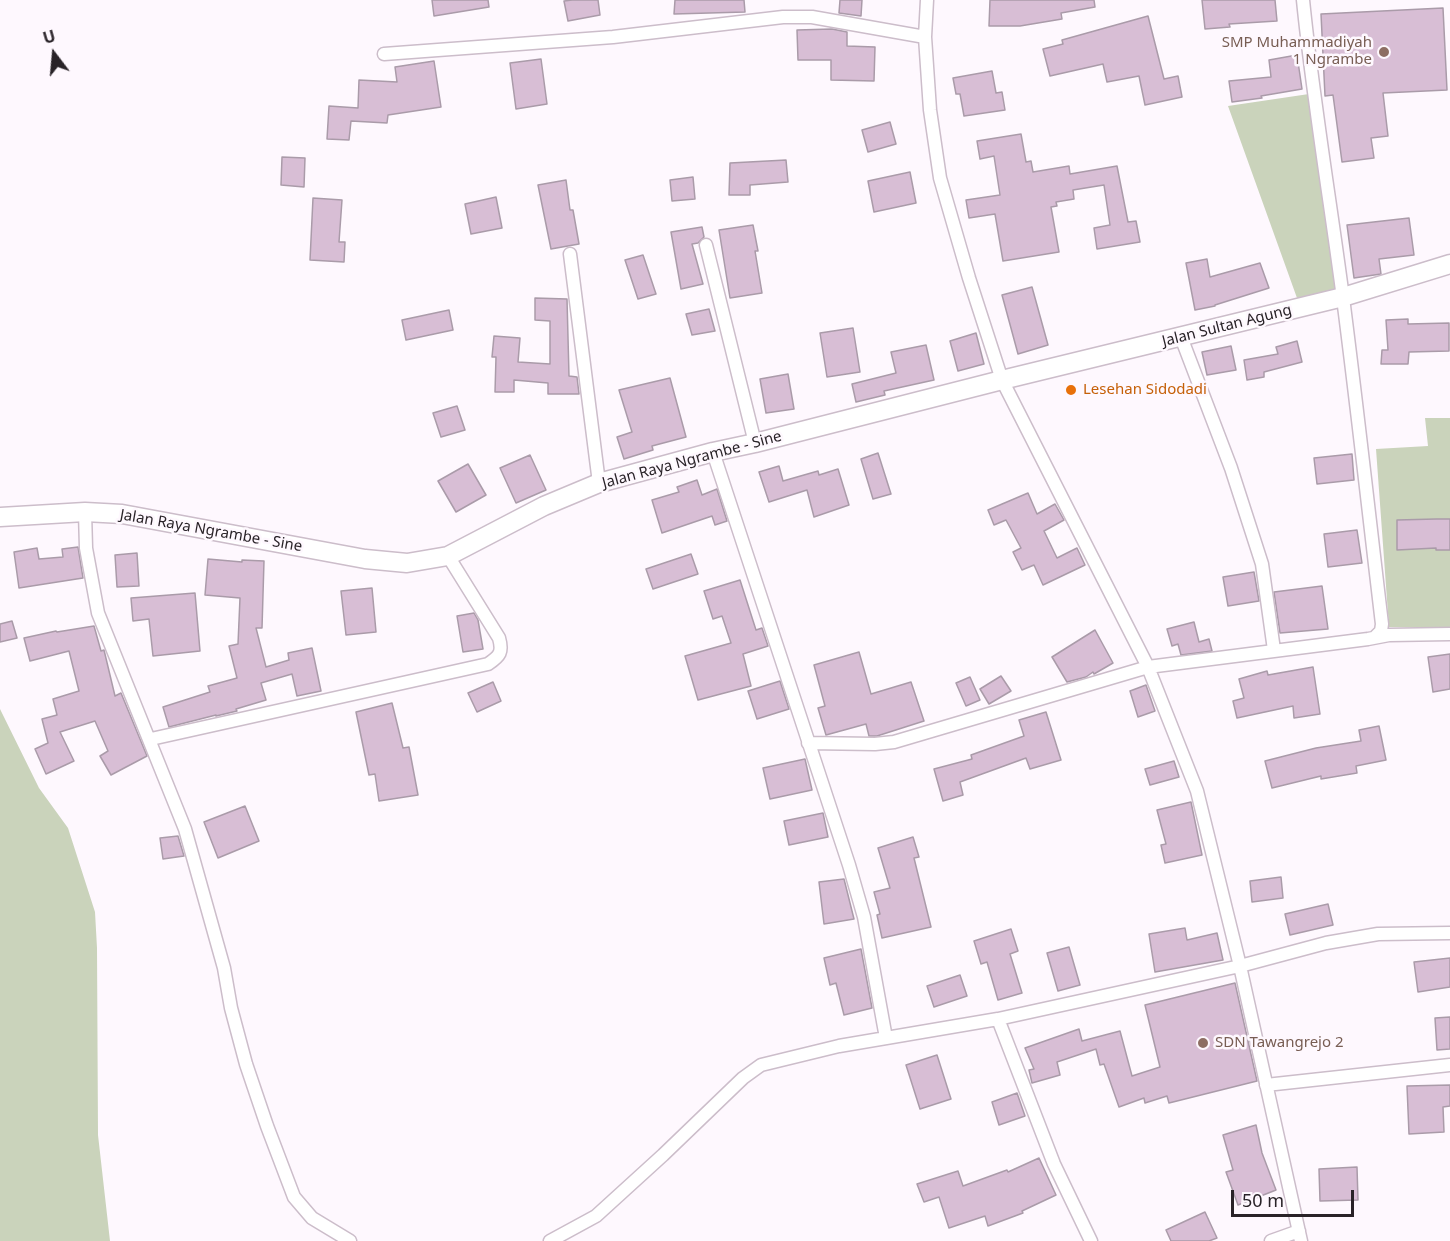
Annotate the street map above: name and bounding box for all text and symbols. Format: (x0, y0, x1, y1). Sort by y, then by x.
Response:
north arrow (24, 24, 84, 84)
text: U (40, 24, 58, 49)
place label: SMP Muhammadiyah 1 Ngrambe (1222, 34, 1372, 69)
marker: SMP Muhammadiyah 1 Ngrambe (1377, 45, 1391, 59)
street label: Jalan Sultan Agung (1160, 301, 1294, 351)
place label: Lesehan Sidodadi (1083, 381, 1207, 399)
marker: Lesehan Sidodadi (1064, 383, 1078, 397)
street label: Jalan Raya Ngrambe - Sine (600, 427, 784, 493)
street label: Jalan Raya Ngrambe - Sine (118, 506, 304, 556)
place label: SDN Tawangrejo 2 (1215, 1034, 1344, 1052)
marker: SDN Tawangrejo 2 (1196, 1036, 1210, 1050)
scale bar (1234, 1178, 1357, 1216)
text: 50 m (1242, 1188, 1284, 1212)

